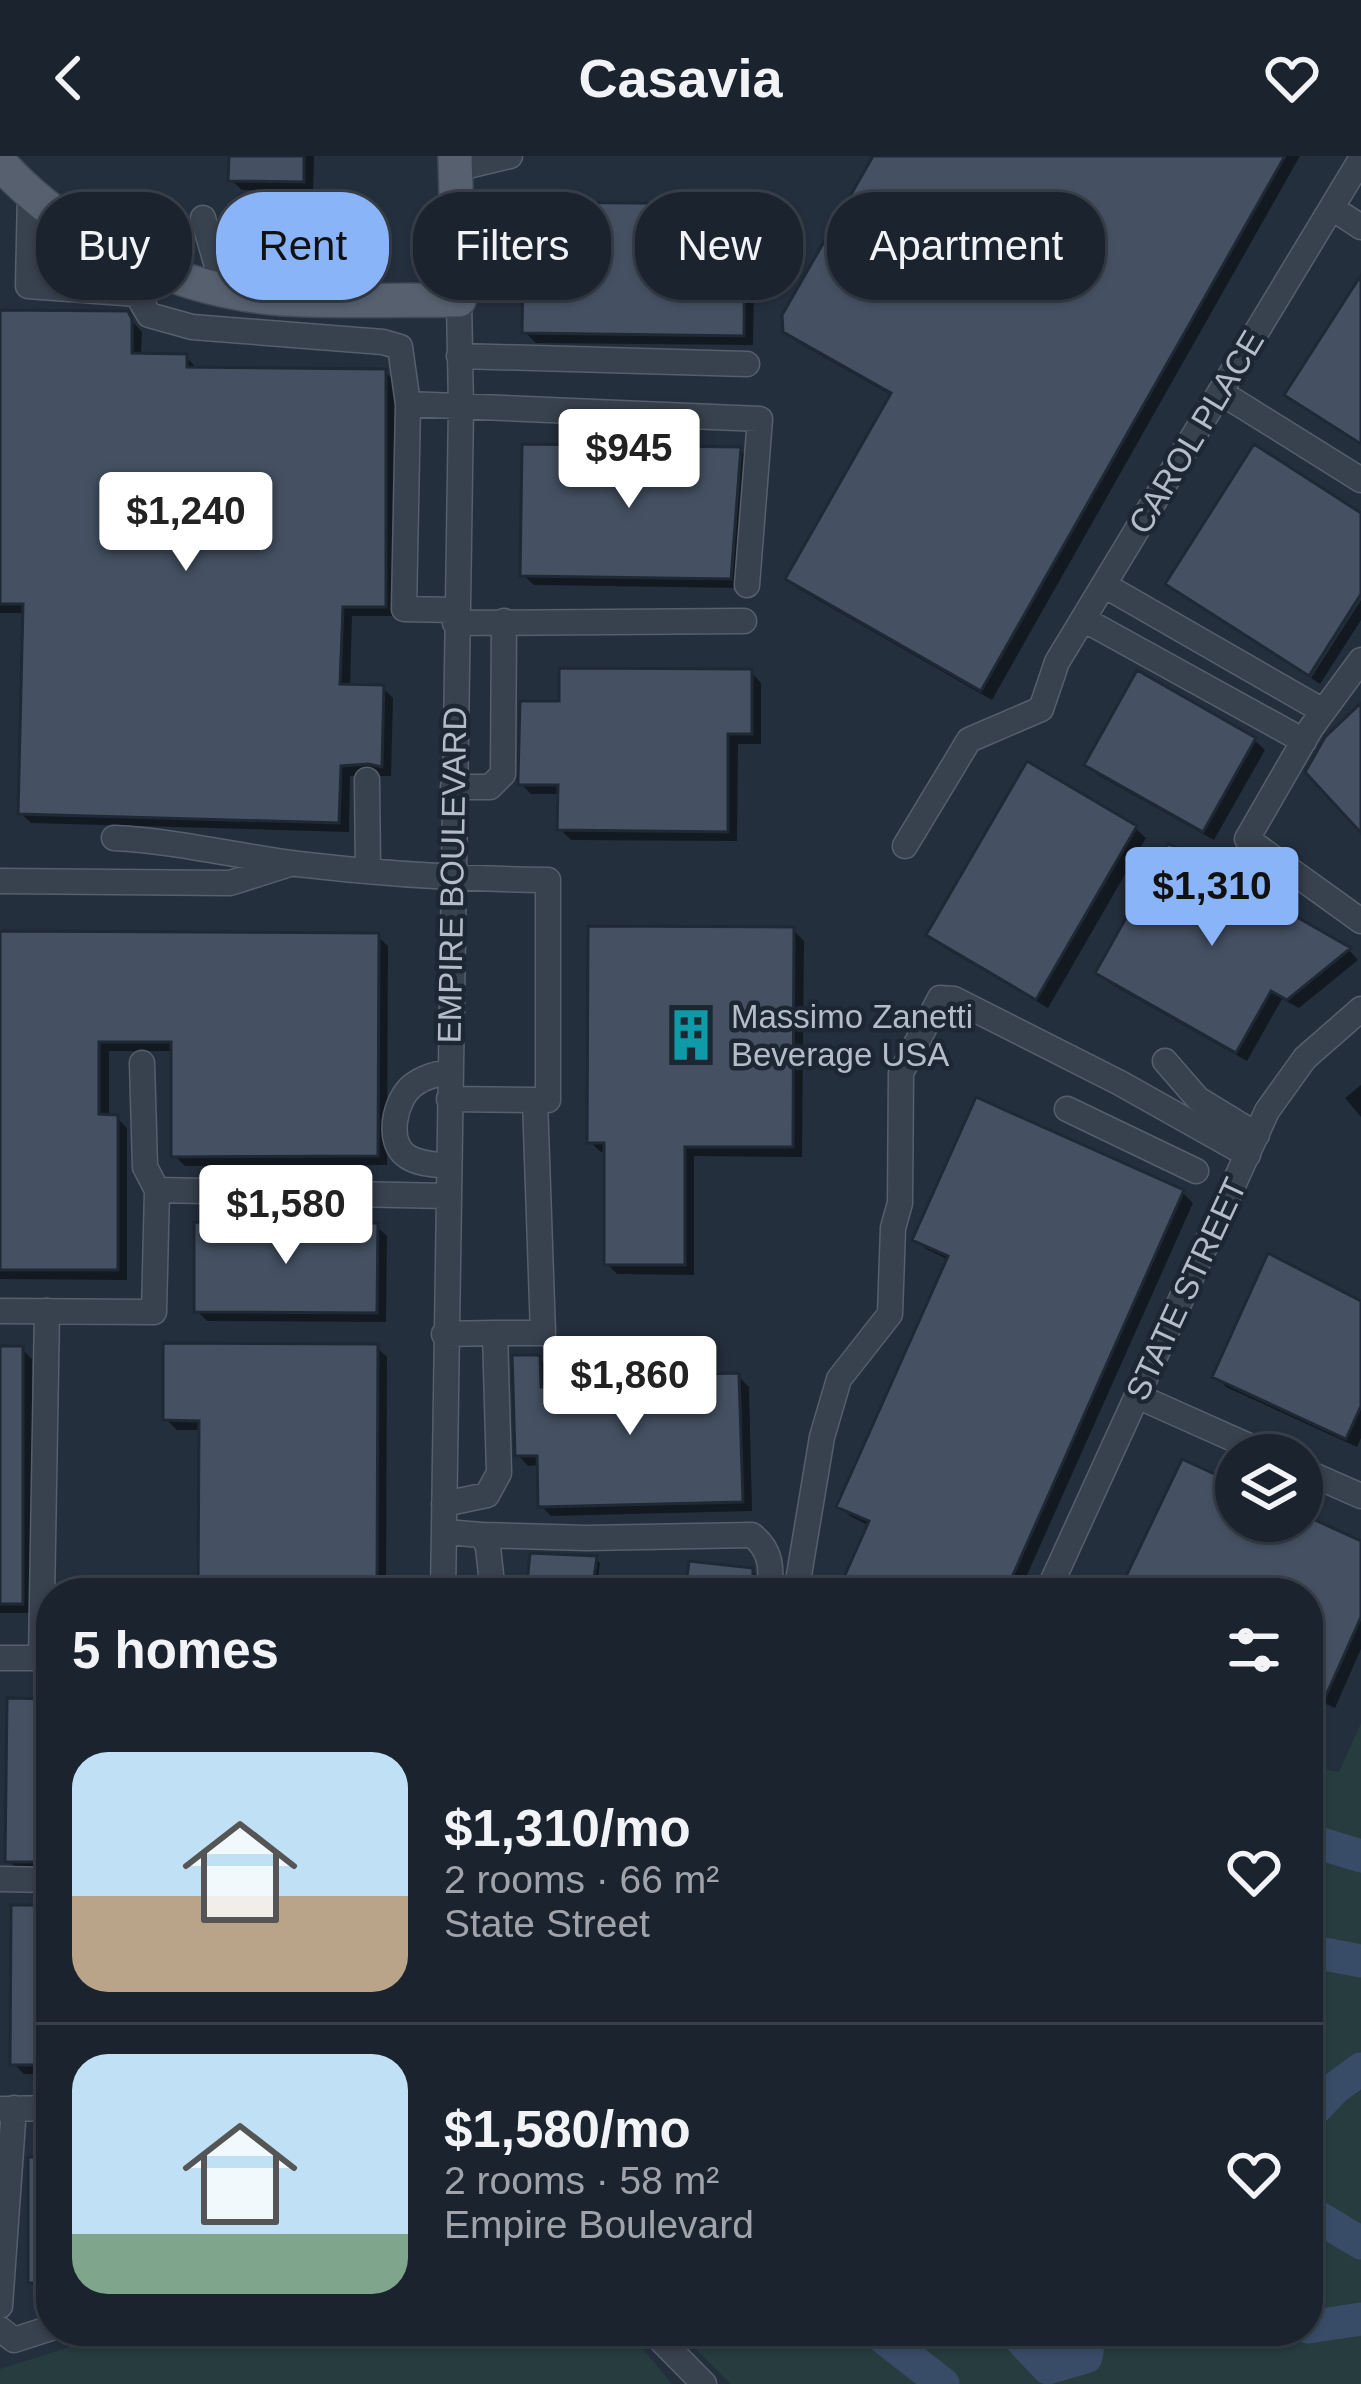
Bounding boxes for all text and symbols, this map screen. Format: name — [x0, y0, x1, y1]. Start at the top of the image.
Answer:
icon: back — [36, 45, 102, 111]
icon: heart — [1259, 45, 1325, 111]
text: Casavia — [578, 48, 783, 108]
chip: Buy — [36, 192, 192, 300]
chip: Rent — [216, 192, 389, 300]
chip: Filters — [413, 192, 611, 300]
chip: New — [635, 192, 803, 300]
chip: Apartment — [827, 192, 1105, 300]
street label: CAROL PLACE — [1121, 324, 1271, 540]
pin: $945 — [558, 409, 700, 511]
text: $945 — [586, 426, 672, 469]
pin: $1,240 — [88, 472, 284, 574]
text: $1,240 — [126, 489, 246, 532]
street label: EMPIRE BOULEVARD — [431, 706, 473, 1044]
pin: $1,310 — [1114, 847, 1310, 949]
text: $1,310 — [1152, 864, 1272, 907]
place label: Massimo Zanetti Beverage USA — [731, 998, 973, 1073]
building icon: Massimo Zanetti Beverage USA — [662, 1006, 720, 1064]
pin: $1,580 — [188, 1165, 384, 1267]
street label: STATE STREET — [1118, 1172, 1254, 1406]
text: $1,580 — [226, 1182, 346, 1225]
pin: $1,860 — [532, 1336, 728, 1438]
text: $1,860 — [570, 1353, 690, 1396]
map controls — [1215, 1434, 1323, 1542]
button: layers — [1215, 1434, 1323, 1542]
icon: filters — [1221, 1617, 1287, 1683]
text: 5 homes — [72, 1622, 279, 1679]
icon: home — [168, 1800, 312, 1944]
text: $1,310/mo — [444, 1800, 691, 1857]
icon: heart — [1221, 1839, 1287, 1905]
text: 2 rooms · 66 m² — [444, 1858, 719, 1901]
text: State Street — [444, 1902, 650, 1945]
text: $1,580/mo — [444, 2101, 691, 2158]
icon: home — [168, 2102, 312, 2246]
icon: heart — [1221, 2141, 1287, 2207]
text: 2 rooms · 58 m² — [444, 2159, 719, 2202]
text: Empire Boulevard — [444, 2203, 754, 2246]

